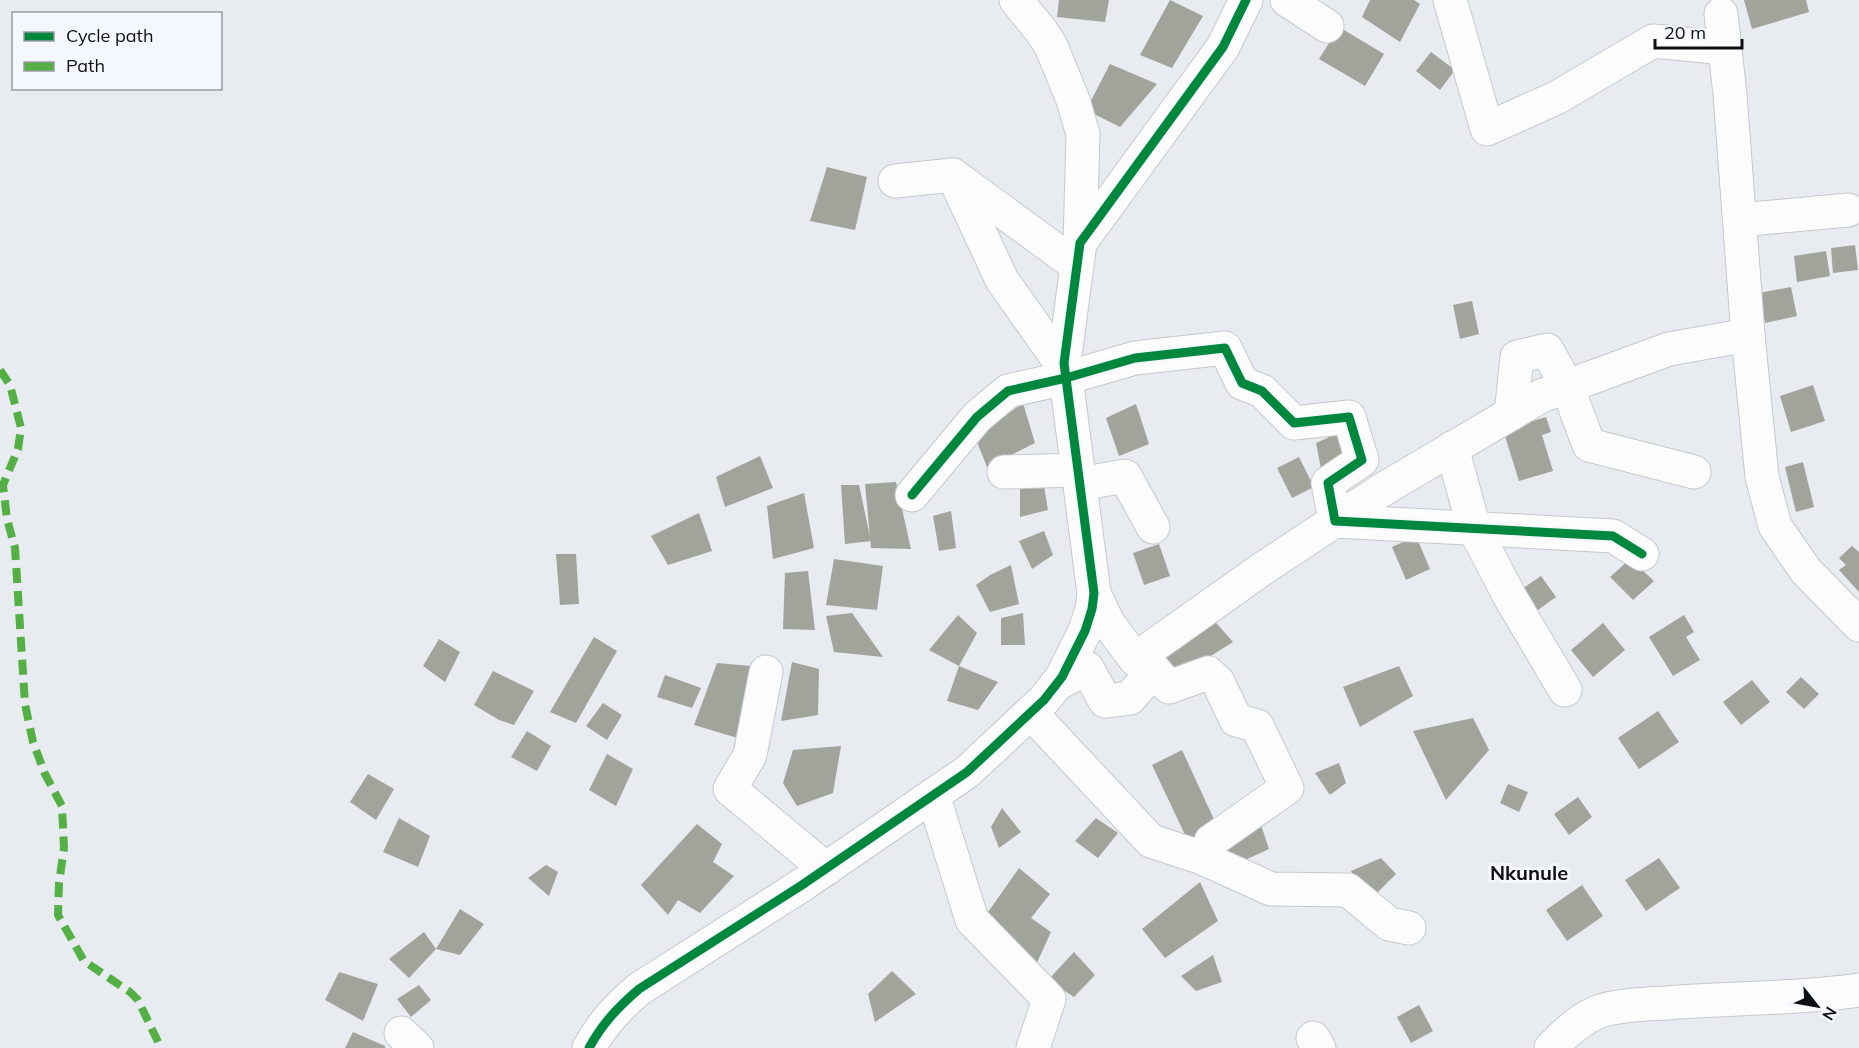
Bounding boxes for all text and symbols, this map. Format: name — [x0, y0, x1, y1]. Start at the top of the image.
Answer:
legend — [12, 12, 222, 90]
scale bar — [1655, 12, 1742, 50]
text: 20 m — [1664, 21, 1706, 44]
text: Cycle path — [66, 24, 153, 47]
text: Path — [66, 54, 105, 77]
district label: Nkunule — [1490, 860, 1568, 885]
north arrow — [1787, 976, 1847, 1036]
text: N — [1818, 1003, 1842, 1024]

